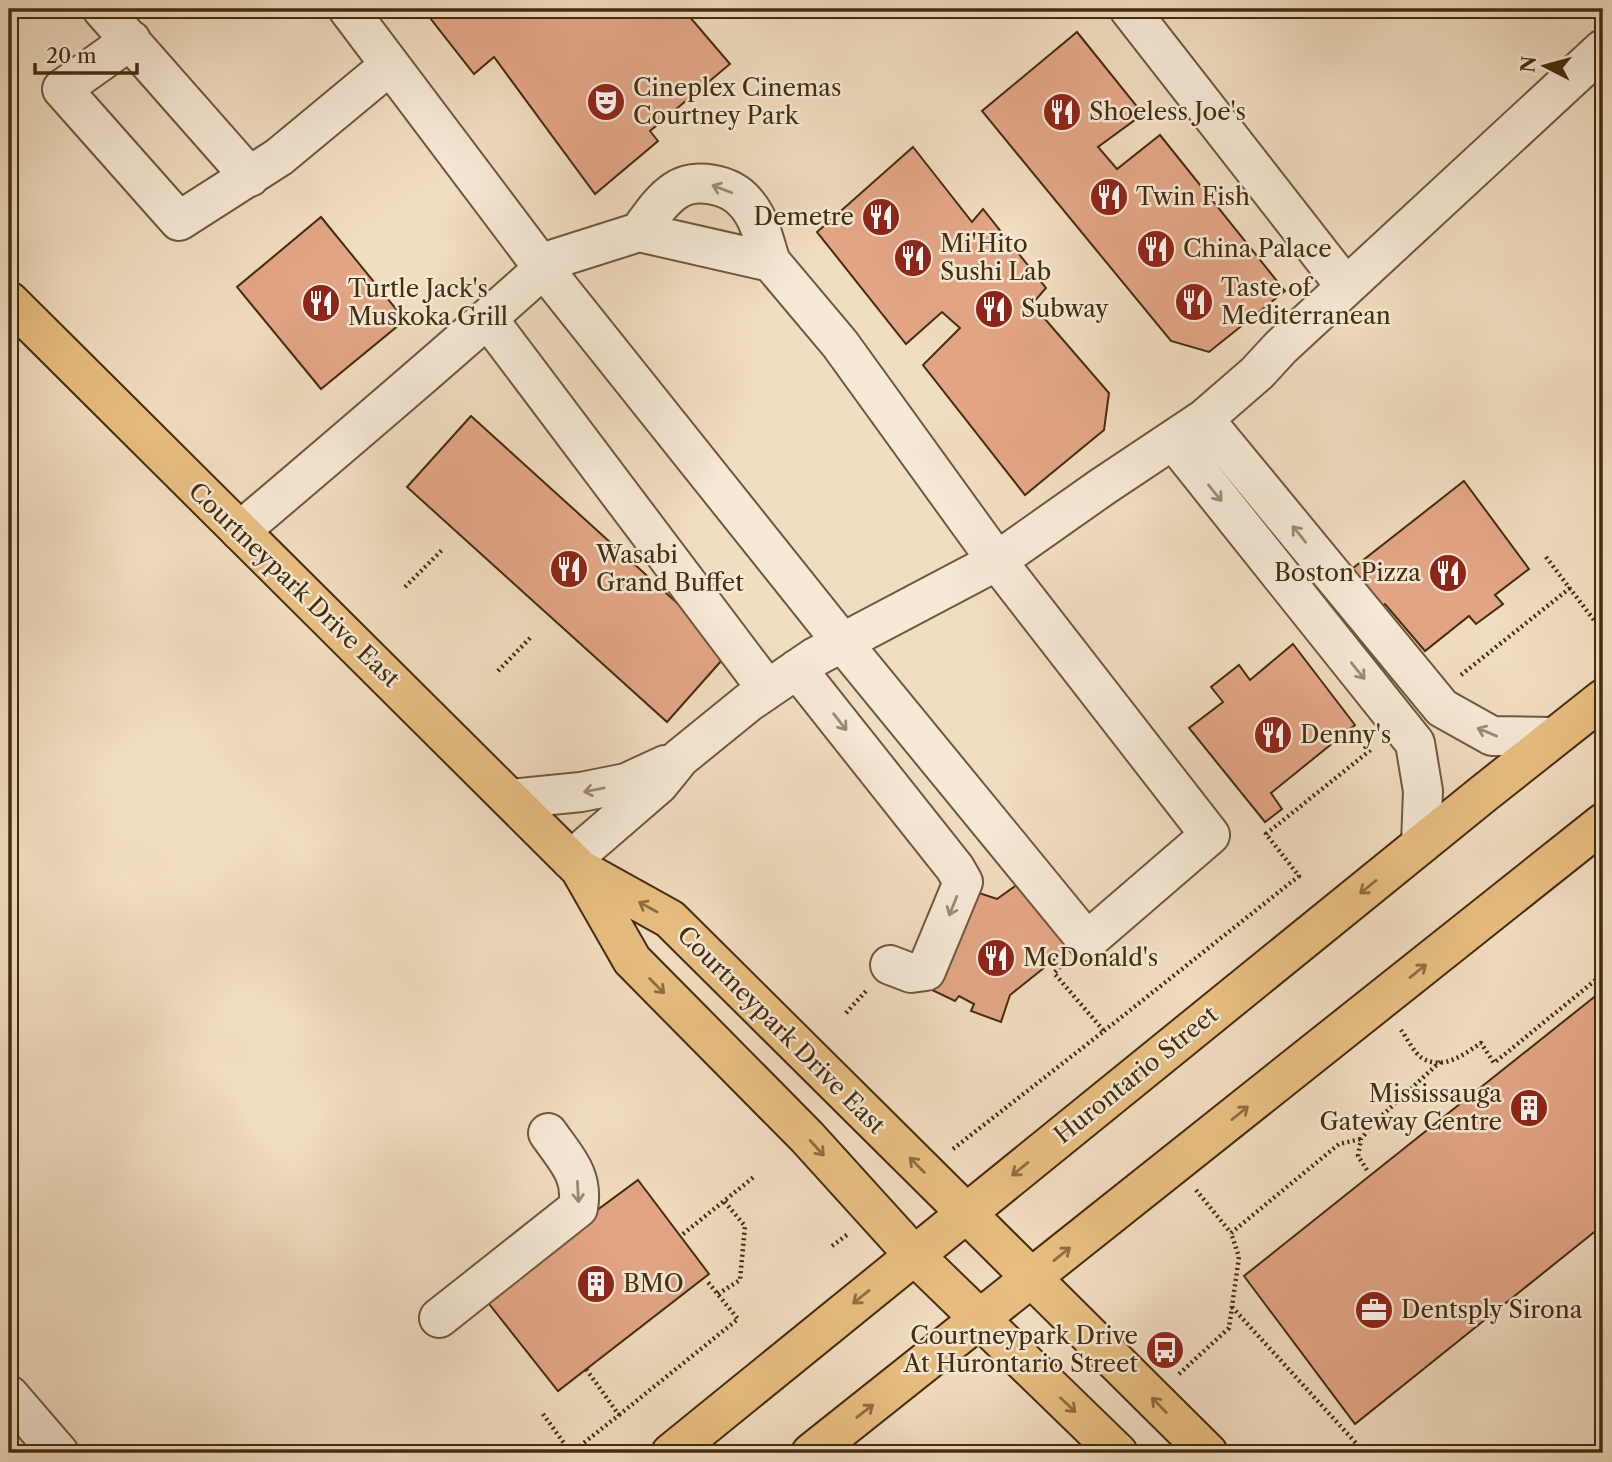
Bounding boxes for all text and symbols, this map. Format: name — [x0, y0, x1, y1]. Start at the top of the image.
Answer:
scale bar — [35, 32, 136, 76]
north arrow — [1510, 32, 1580, 102]
text: 20 m — [46, 43, 97, 68]
text: N — [1516, 55, 1541, 74]
place label: Cineplex Cinemas Courtney Park — [633, 73, 841, 130]
theatre icon: Cineplex Cinemas Courtney Park — [585, 81, 627, 123]
restaurant icon: Shoeless Joe's — [1041, 91, 1083, 133]
place label: Shoeless Joe's — [1089, 97, 1246, 126]
restaurant icon: Twin Fish — [1088, 176, 1130, 218]
one-way arrow — [712, 182, 734, 195]
place label: Twin Fish — [1136, 182, 1250, 211]
restaurant icon: Demetre — [860, 196, 902, 238]
place label: Demetre — [754, 202, 854, 231]
restaurant icon: China Palace — [1135, 228, 1177, 270]
place label: Mi'Hito Sushi Lab — [940, 229, 1051, 286]
place label: China Palace — [1183, 234, 1332, 263]
restaurant icon: Mi'Hito Sushi Lab — [892, 237, 934, 279]
place label: Taste of Mediterranean — [1221, 273, 1391, 330]
place label: Turtle Jack's Muskoka Grill — [348, 274, 508, 331]
restaurant icon: Taste of Mediterranean — [1173, 281, 1215, 323]
restaurant icon: Turtle Jack's Muskoka Grill — [300, 282, 342, 324]
restaurant icon: Subway — [973, 288, 1015, 330]
place label: Subway — [1021, 294, 1109, 323]
street label: Courtneypark Drive East — [183, 476, 406, 693]
one-way arrow — [1208, 484, 1223, 502]
one-way arrow — [1291, 525, 1306, 543]
place label: Wasabi Grand Buffet — [595, 540, 744, 597]
restaurant icon: Wasabi Grand Buffet — [548, 548, 590, 590]
restaurant icon: Boston Pizza — [1427, 552, 1469, 594]
place label: Boston Pizza — [1274, 558, 1421, 587]
one-way arrow — [1350, 661, 1365, 679]
one-way arrow — [832, 712, 847, 731]
restaurant icon: Denny's — [1252, 714, 1294, 756]
place label: Denny's — [1300, 720, 1391, 749]
one-way arrow — [1477, 724, 1498, 737]
one-way arrow — [583, 783, 606, 797]
one-way arrow — [1359, 879, 1378, 894]
one-way arrow — [946, 894, 959, 916]
one-way arrow — [638, 900, 658, 914]
street label: Courtneypark Drive East — [671, 920, 892, 1140]
restaurant icon: McDonald's — [975, 937, 1017, 979]
place label: McDonald's — [1023, 943, 1158, 972]
one-way arrow — [1409, 963, 1427, 978]
one-way arrow — [649, 977, 666, 994]
street label: Hurontario Street — [1048, 999, 1224, 1150]
place label: Mississauga Gateway Centre — [1320, 1079, 1502, 1136]
building icon: Mississauga Gateway Centre — [1508, 1087, 1550, 1129]
one-way arrow — [1231, 1105, 1249, 1120]
one-way arrow — [809, 1139, 825, 1157]
one-way arrow — [909, 1157, 926, 1174]
one-way arrow — [1012, 1161, 1030, 1177]
one-way arrow — [572, 1180, 585, 1203]
one-way arrow — [1053, 1247, 1071, 1262]
building icon: BMO — [575, 1263, 617, 1305]
place label: BMO — [623, 1269, 684, 1298]
office icon: Dentsply Sirona — [1353, 1289, 1395, 1331]
one-way arrow — [853, 1290, 871, 1305]
place label: Dentsply Sirona — [1401, 1295, 1583, 1324]
place label: Courtneypark Drive At Hurontario Street — [902, 1321, 1139, 1378]
bus stop icon: Courtneypark Drive At Hurontario Street — [1144, 1329, 1186, 1371]
one-way arrow — [1059, 1397, 1076, 1414]
one-way arrow — [1151, 1397, 1168, 1414]
one-way arrow — [856, 1404, 874, 1419]

